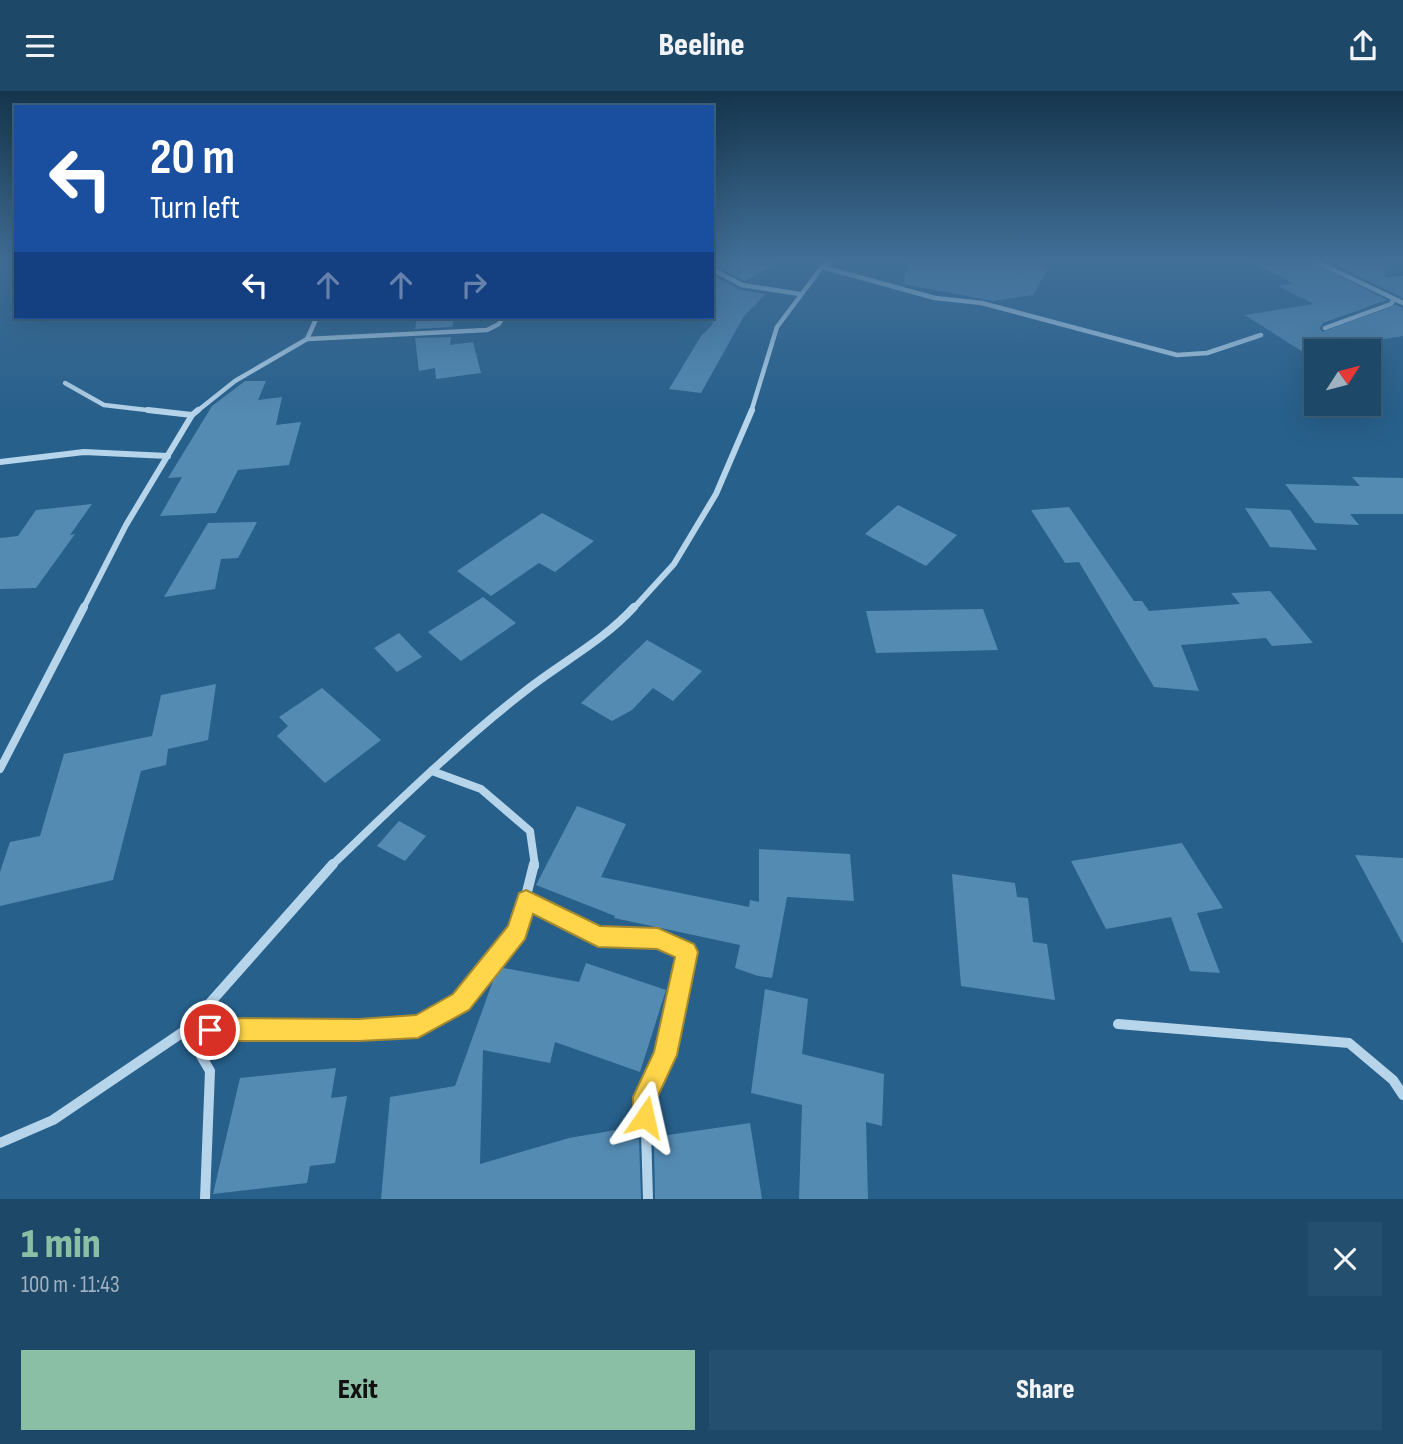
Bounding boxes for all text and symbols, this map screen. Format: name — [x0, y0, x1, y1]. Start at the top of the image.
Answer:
text: Beeline — [658, 26, 745, 65]
icon: menu — [21, 27, 59, 65]
icon: share — [1344, 27, 1382, 65]
text: 20 m — [150, 129, 235, 188]
icon: left — [35, 133, 126, 224]
text: Turn left — [150, 189, 240, 228]
icon: left — [236, 266, 274, 304]
icon: ahead — [309, 266, 347, 304]
icon: ahead — [382, 266, 420, 304]
icon: right — [455, 266, 493, 304]
north arrow — [1304, 339, 1381, 417]
map controls — [1304, 339, 1381, 416]
pin — [180, 1000, 240, 1060]
icon: arrive — [191, 1011, 229, 1049]
position arrow — [608, 1080, 682, 1154]
text: 1 min — [21, 1219, 101, 1270]
button: close — [1308, 1222, 1382, 1296]
text: 100 m · 11:43 — [21, 1271, 120, 1299]
button: Exit — [21, 1350, 695, 1430]
button: Share — [709, 1350, 1382, 1430]

